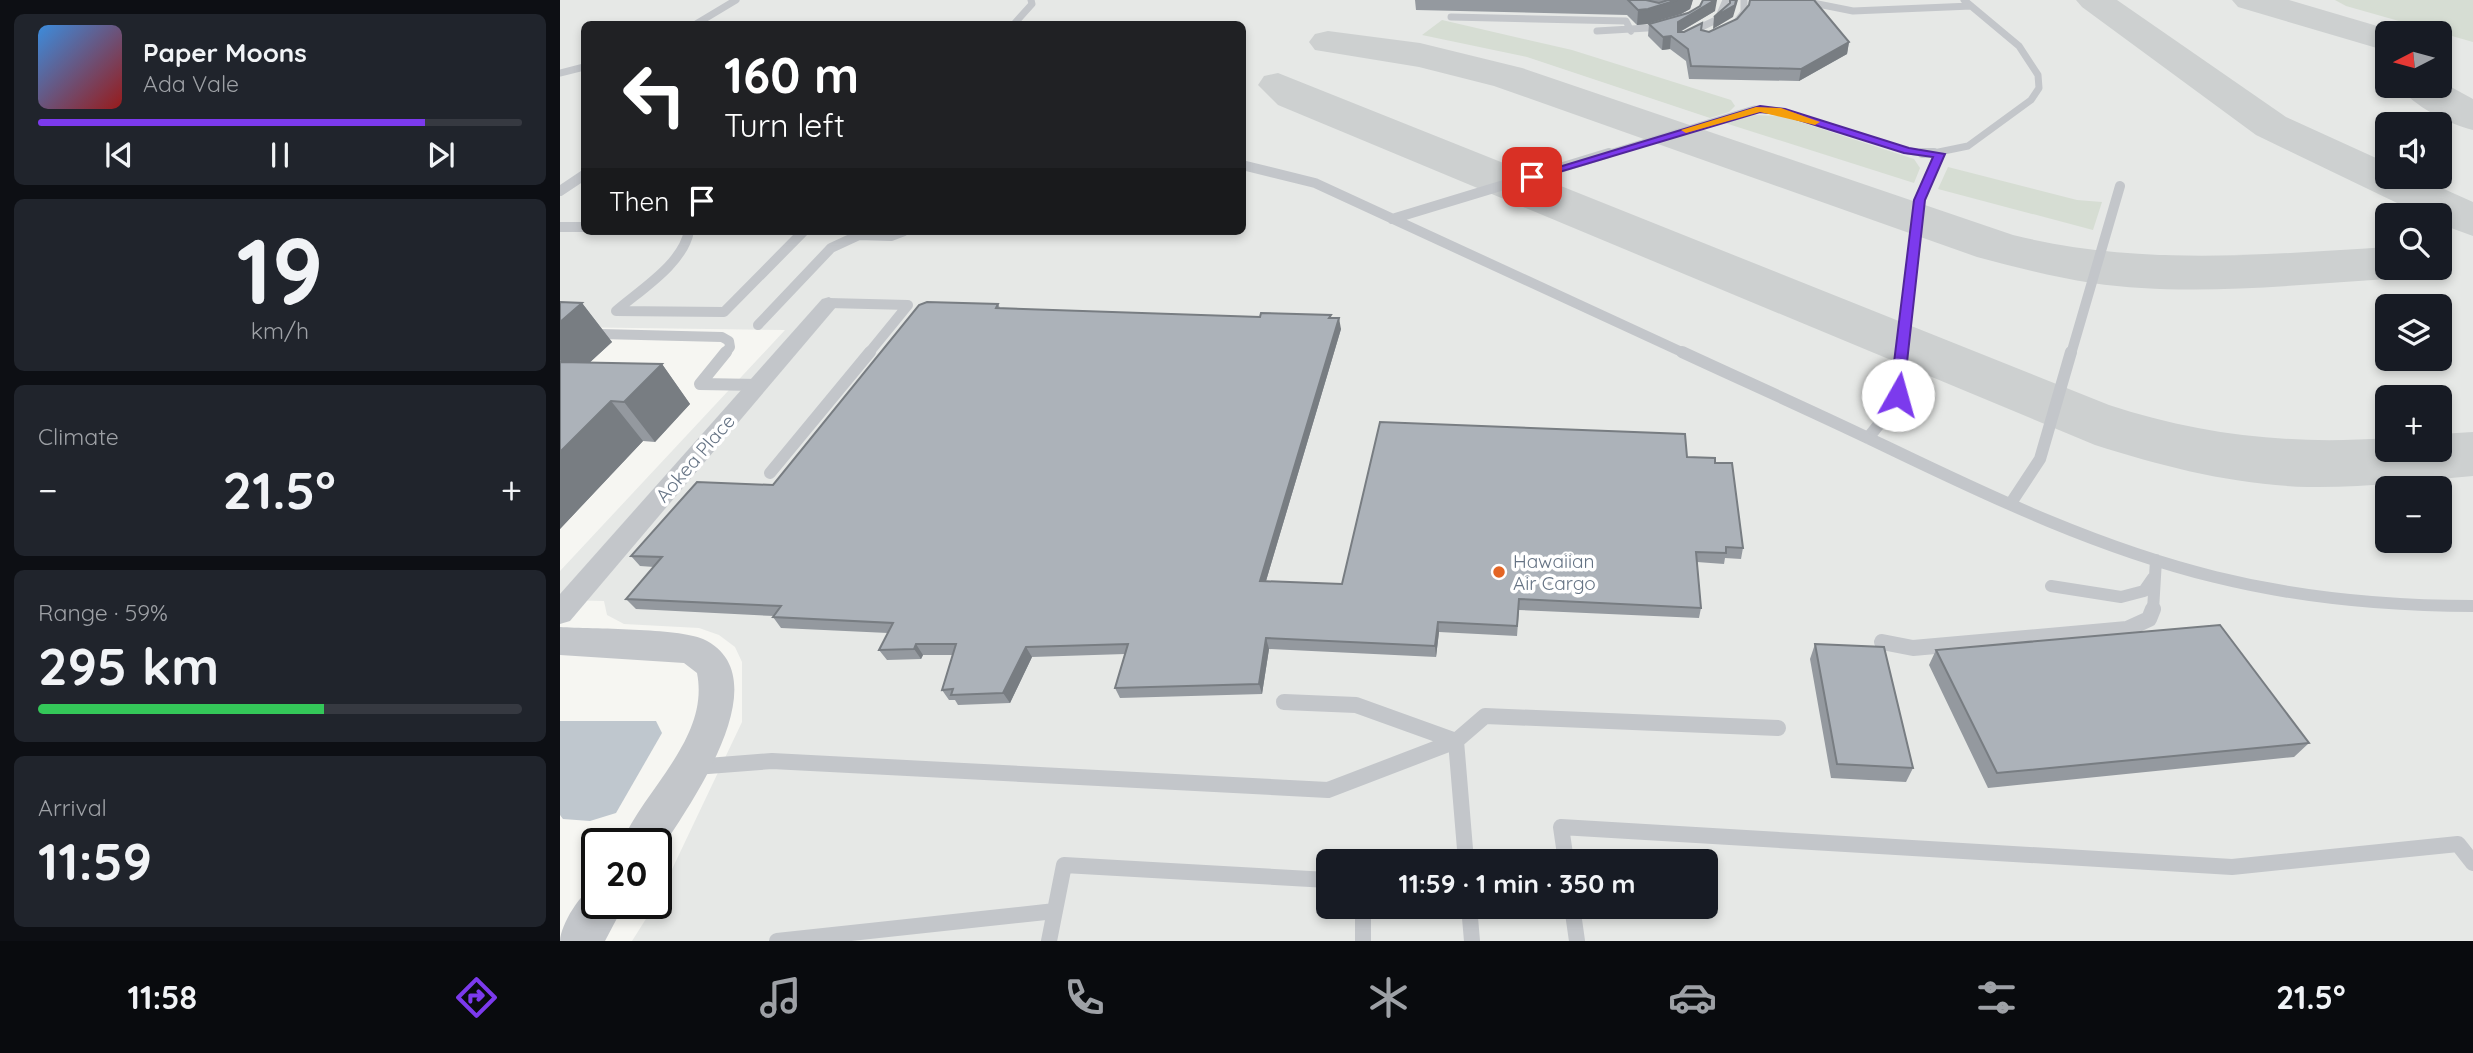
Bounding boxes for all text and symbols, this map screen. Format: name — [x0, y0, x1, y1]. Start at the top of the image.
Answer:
north arrow — [2375, 21, 2452, 98]
map controls — [2375, 21, 2452, 553]
text: Paper Moons — [143, 36, 307, 69]
text: 160 m — [724, 44, 859, 105]
icon: left — [609, 49, 700, 140]
text: Ada Vale — [143, 69, 239, 98]
text: Turn left — [724, 105, 845, 145]
button: sound — [2375, 112, 2452, 189]
icon: previous — [100, 136, 138, 174]
icon: pause — [261, 136, 299, 174]
icon: next — [422, 136, 460, 174]
pin — [1502, 147, 1562, 207]
icon: arrive — [1513, 158, 1551, 196]
icon: arrive — [683, 182, 721, 220]
text: Then — [609, 185, 669, 218]
button: search — [2375, 203, 2452, 280]
text: 19 — [236, 213, 324, 327]
button: layers — [2375, 294, 2452, 371]
text: km/h — [251, 316, 309, 345]
position arrow — [1861, 358, 1935, 432]
button: + — [2375, 385, 2452, 462]
street label: Aokea Place — [650, 409, 740, 507]
text: Climate — [38, 422, 119, 451]
text: 21.5° — [223, 457, 336, 522]
text: − — [38, 466, 58, 514]
text: + — [501, 466, 522, 514]
button: − — [2375, 476, 2452, 553]
place label: Hawaiian Air Cargo — [1513, 549, 1596, 595]
marker: Hawaiian Air Cargo — [1491, 564, 1507, 580]
text: Range · 59% — [38, 598, 168, 627]
text: 295 km — [38, 633, 219, 698]
text: Arrival — [38, 793, 107, 822]
text: 11:59 — [38, 828, 152, 893]
speed limit sign: 20 — [581, 828, 672, 919]
text: 11:59 · 1 min · 350 m — [1399, 867, 1635, 900]
icon: directions — [452, 973, 501, 1022]
icon: music — [756, 973, 805, 1022]
icon: phone — [1060, 973, 1109, 1022]
icon: climate — [1364, 973, 1413, 1022]
icon: car — [1668, 973, 1717, 1022]
icon: filters — [1972, 973, 2021, 1022]
text: 11:58 — [127, 977, 197, 1017]
text: 21.5° — [2276, 977, 2346, 1017]

